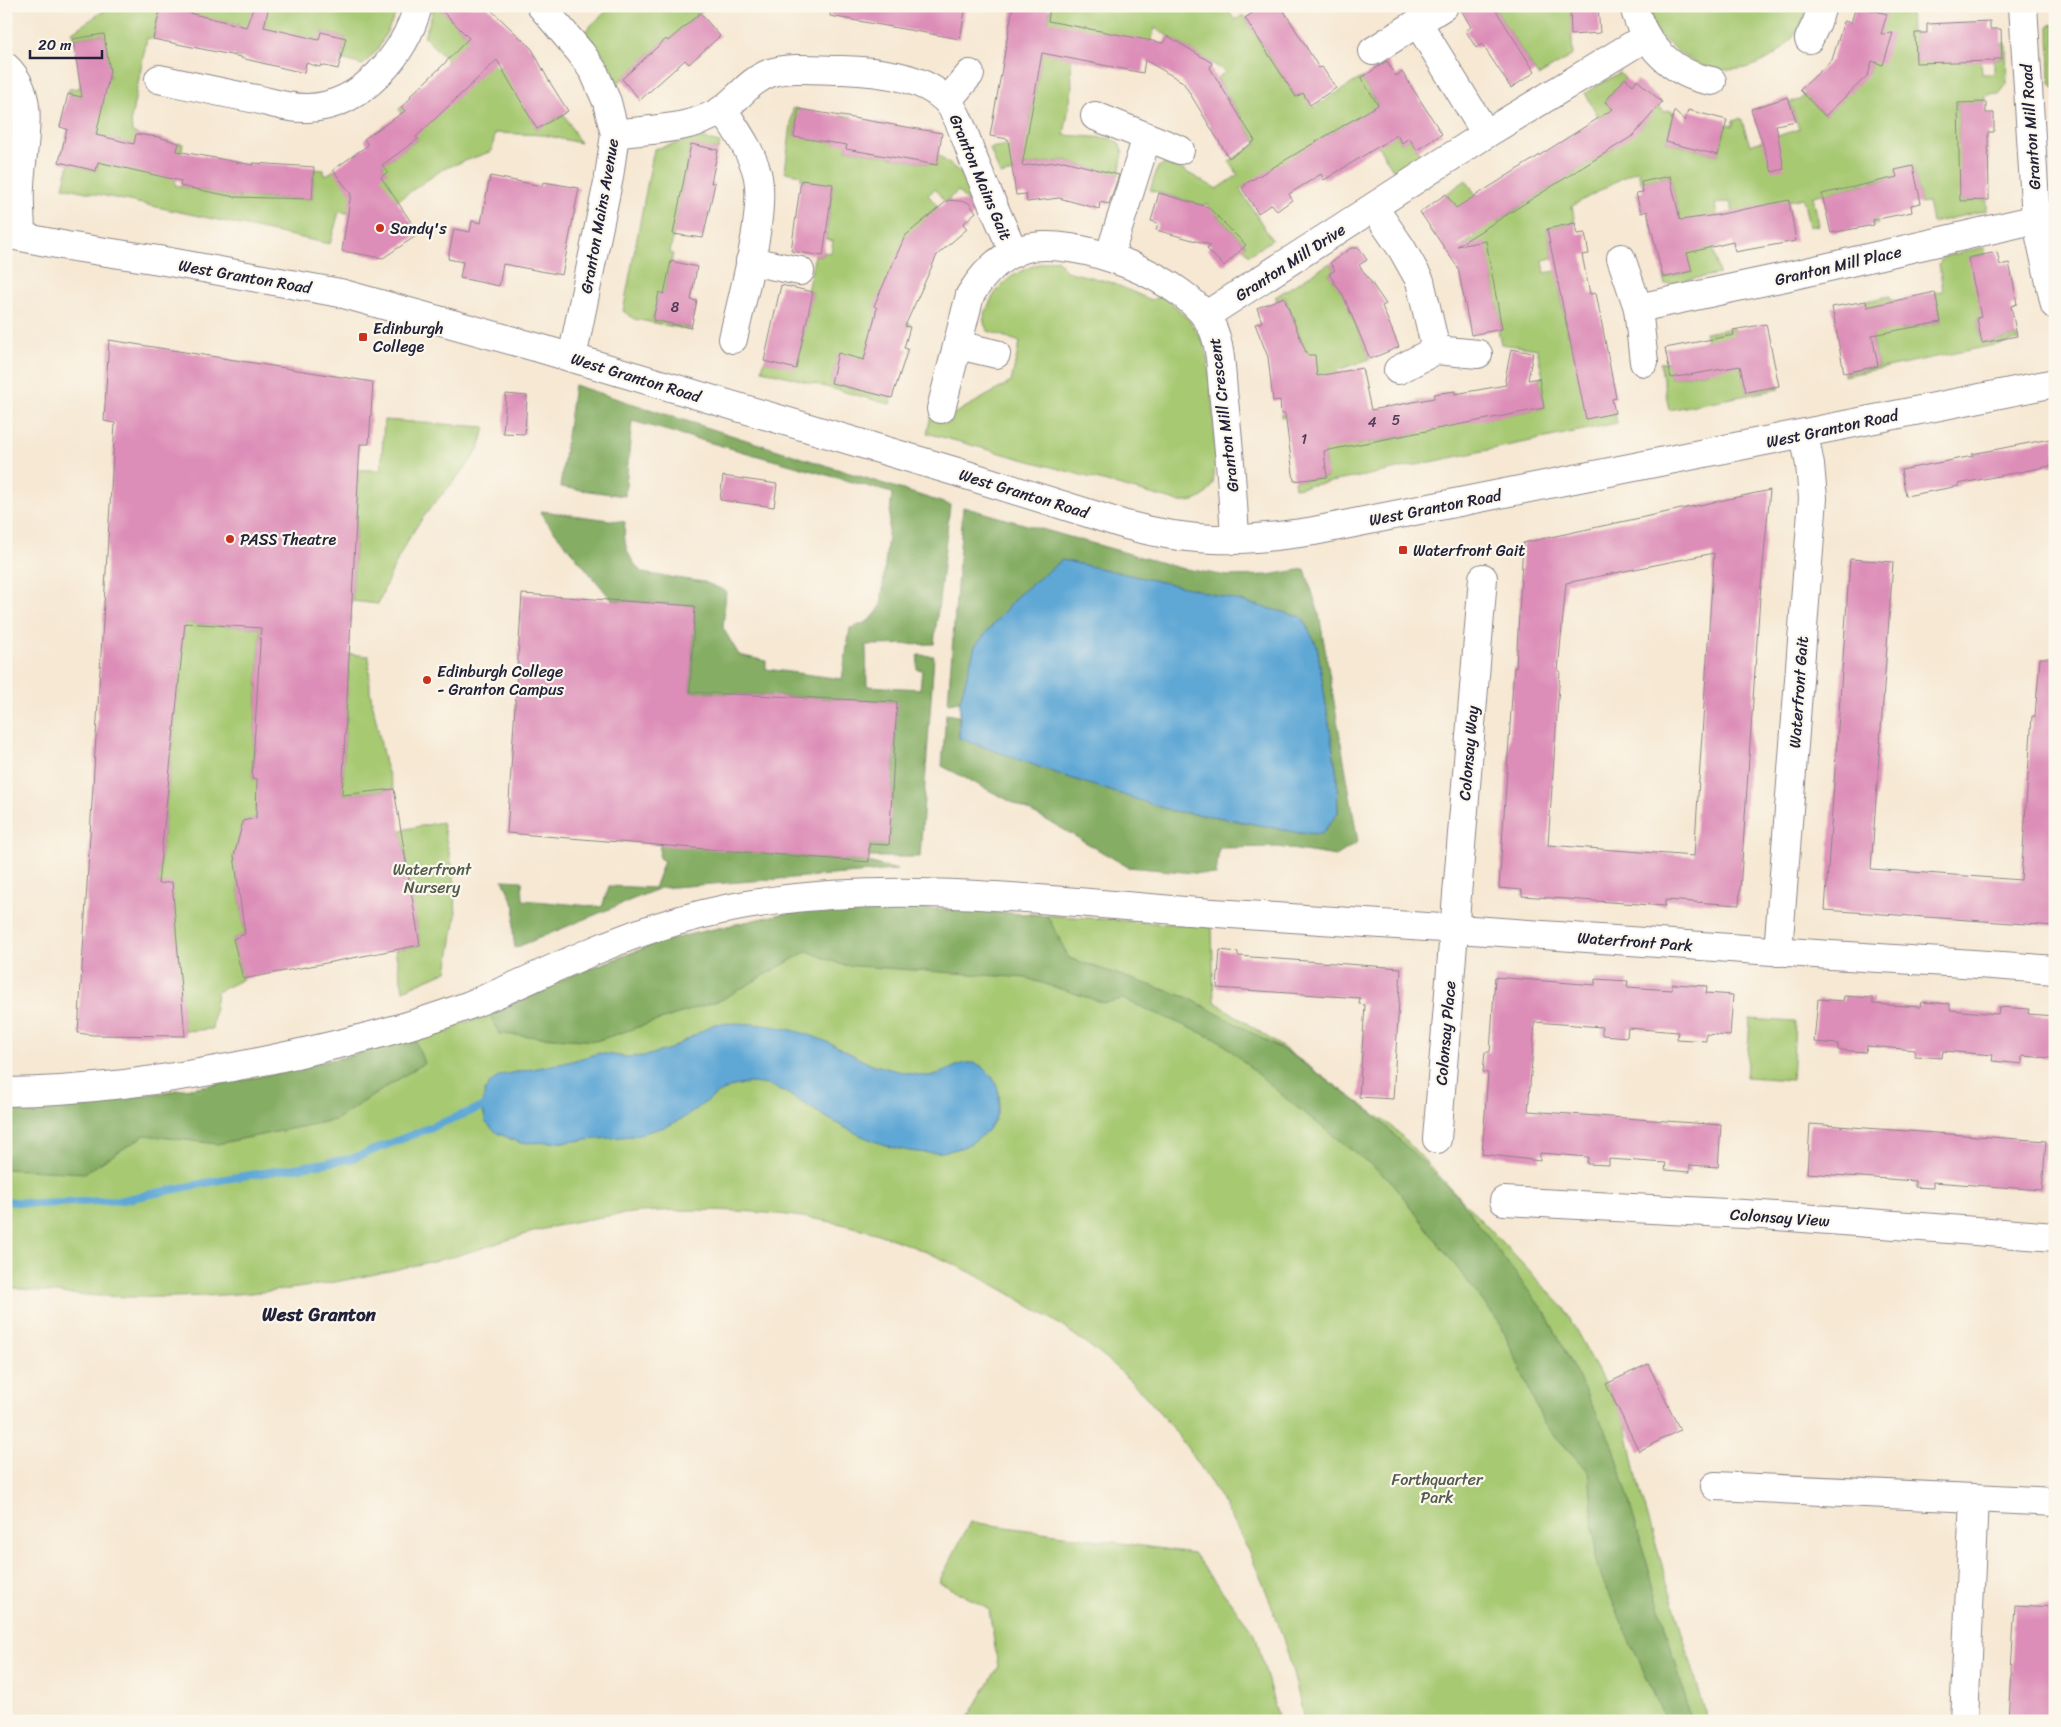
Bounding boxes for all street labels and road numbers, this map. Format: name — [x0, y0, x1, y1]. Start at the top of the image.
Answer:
street label: Granton Mill Road — [2012, 62, 2049, 191]
street label: Granton Mains Gait — [941, 109, 1020, 245]
street label: Granton Mains Avenue — [572, 136, 627, 296]
street label: Granton Mill Drive — [1229, 216, 1352, 309]
street label: Granton Mill Place — [1772, 237, 1904, 294]
street label: West Granton Road — [176, 251, 315, 303]
street label: Granton Mill Crescent — [1200, 336, 1247, 494]
street label: West Granton Road — [567, 344, 706, 411]
street label: West Granton Road — [1763, 400, 1902, 457]
street label: West Granton Road — [955, 460, 1094, 527]
street label: West Granton Road — [1366, 480, 1505, 535]
street label: Waterfront Gait — [1780, 635, 1817, 749]
street label: Colonsay Way — [1450, 704, 1487, 802]
street label: Waterfront Park — [1576, 923, 1694, 960]
street label: Colonsay Place — [1426, 979, 1465, 1087]
street label: Colonsay View — [1729, 1200, 1831, 1235]

